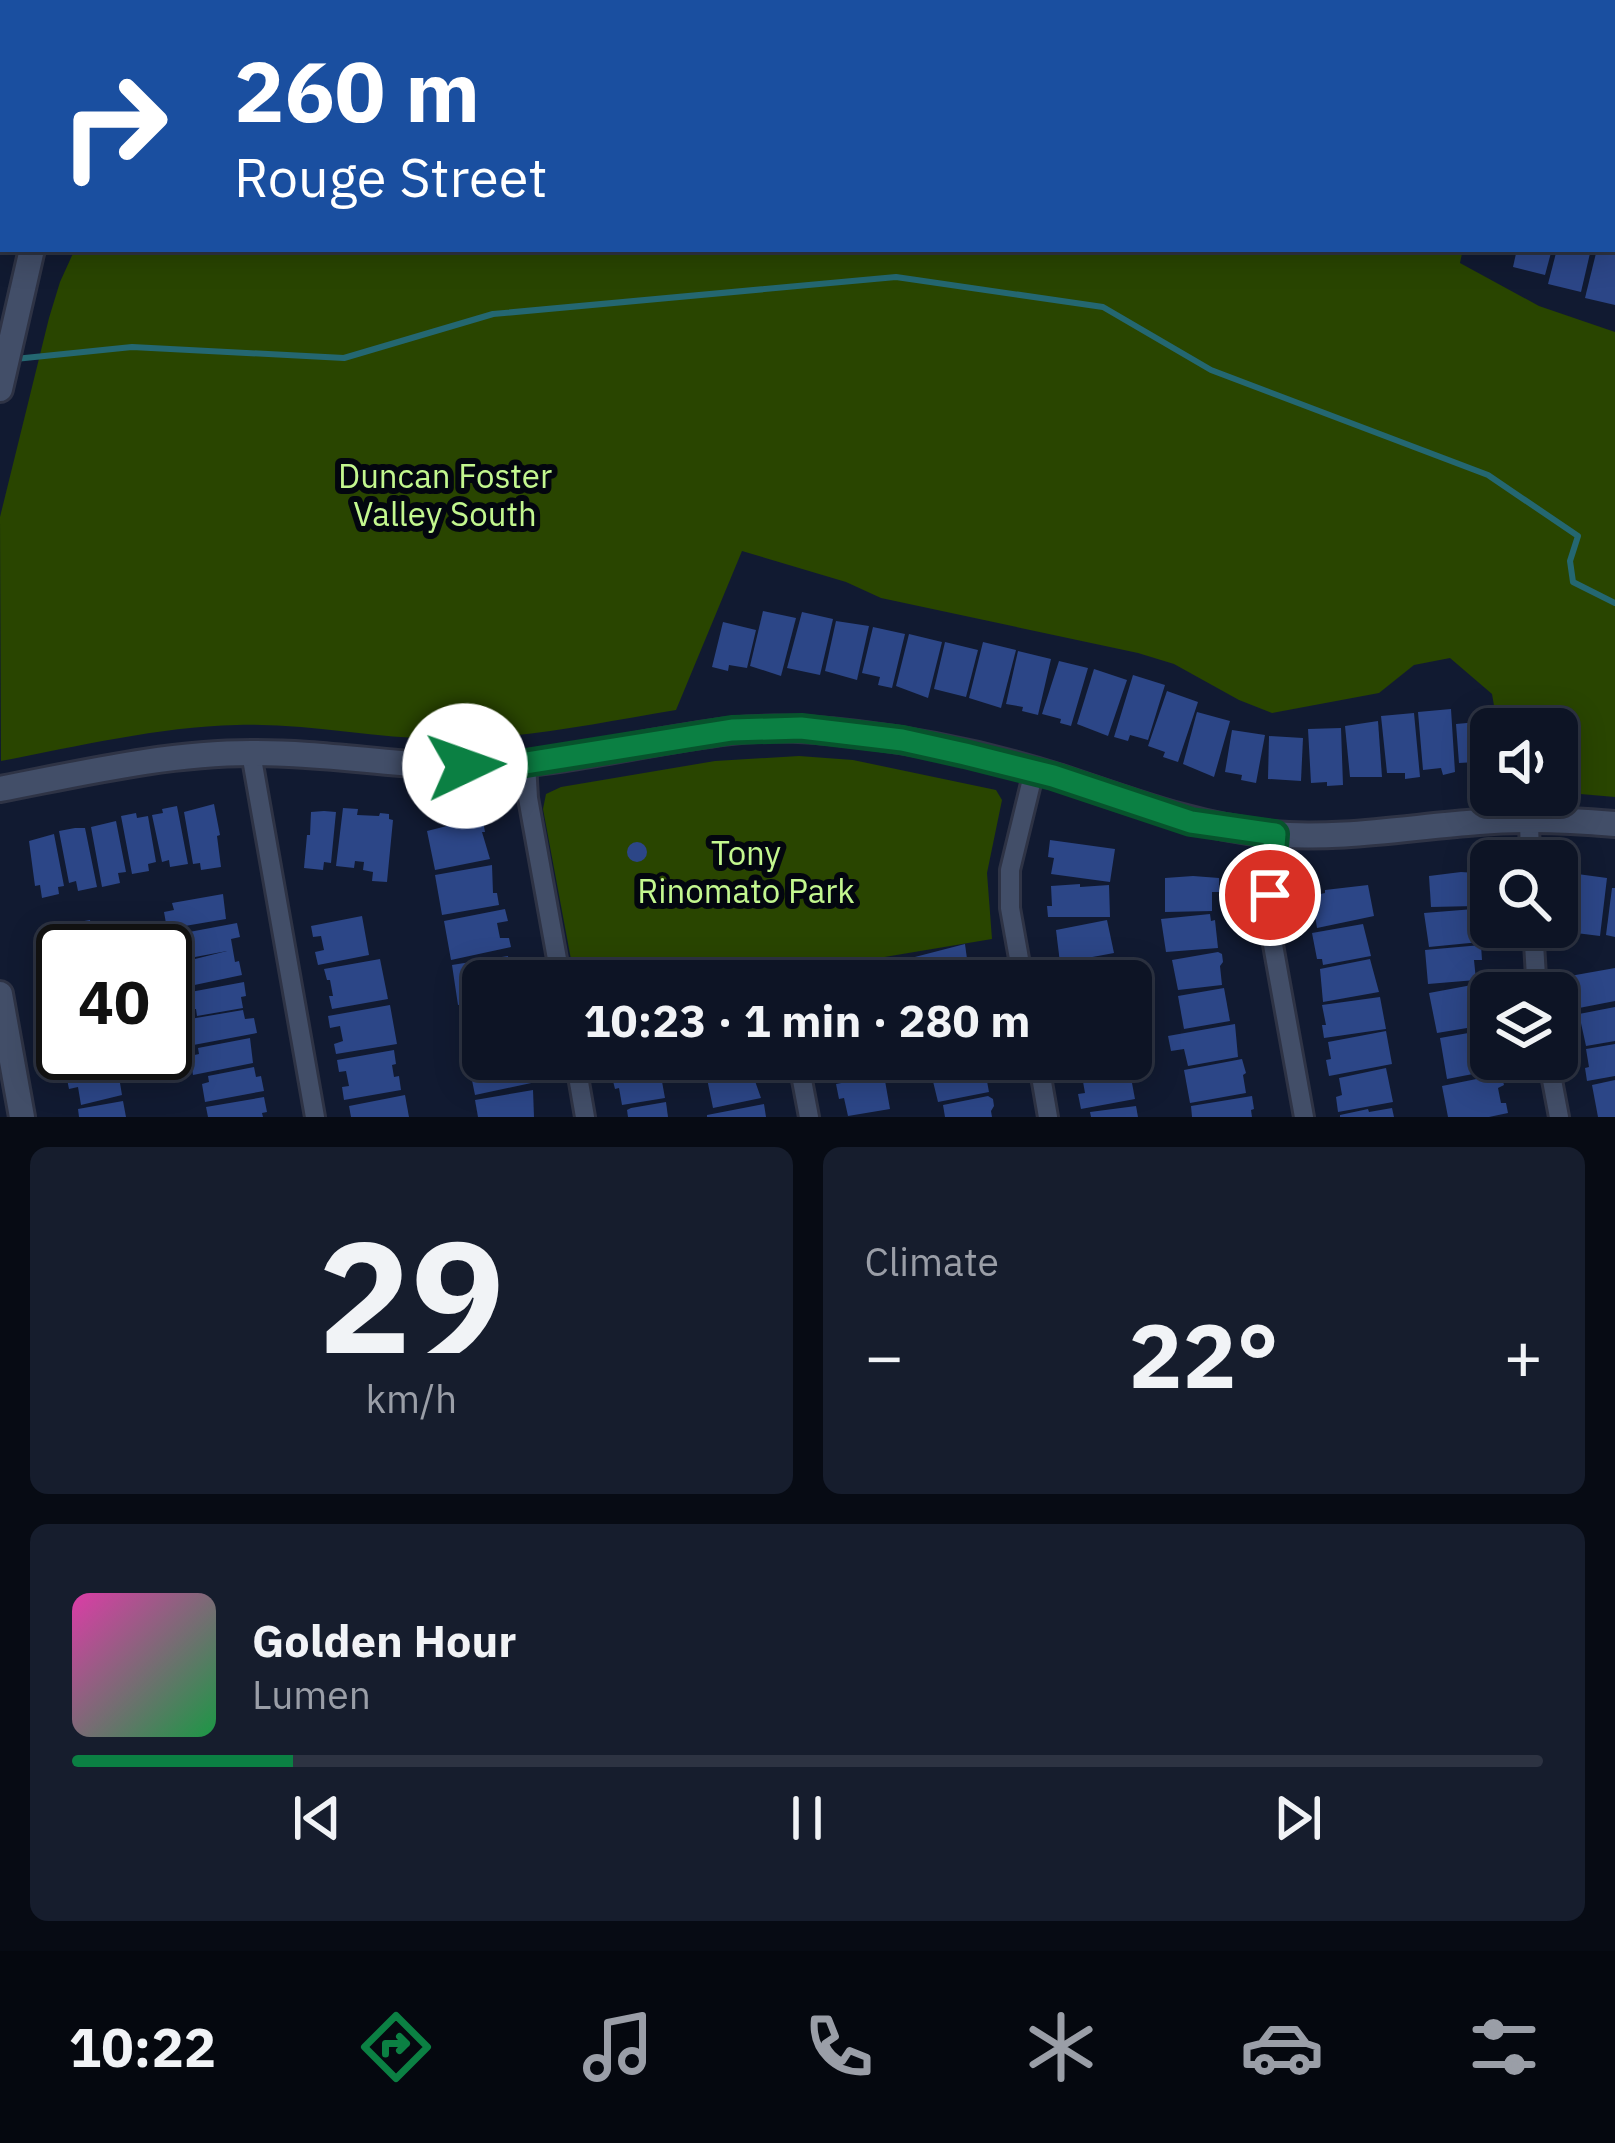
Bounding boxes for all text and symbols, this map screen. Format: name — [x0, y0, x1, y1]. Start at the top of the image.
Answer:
text: 260 m — [234, 36, 480, 145]
icon: right — [36, 48, 192, 204]
text: Rouge Street — [234, 142, 547, 212]
park label: Duncan Foster Valley South — [338, 454, 552, 535]
position arrow — [402, 703, 528, 829]
map controls — [1470, 708, 1578, 1080]
button: sound — [1470, 708, 1578, 816]
park label: Tony Rinomato Park — [637, 831, 855, 912]
button: search — [1470, 840, 1578, 948]
pin — [1219, 844, 1321, 946]
icon: arrive — [1237, 862, 1303, 928]
speed limit sign: 40 — [36, 924, 192, 1080]
button: layers — [1470, 972, 1578, 1080]
text: 10:23 · 1 min · 280 m — [584, 991, 1030, 1049]
text: 29 — [318, 1193, 505, 1396]
text: Climate — [865, 1236, 999, 1287]
text: 22° — [1129, 1296, 1279, 1413]
text: − — [865, 1312, 904, 1398]
text: + — [1503, 1312, 1543, 1398]
text: km/h — [365, 1373, 457, 1424]
text: Golden Hour — [252, 1611, 516, 1669]
text: Lumen — [252, 1669, 371, 1720]
icon: previous — [284, 1785, 350, 1851]
icon: pause — [774, 1785, 840, 1851]
icon: next — [1265, 1785, 1331, 1851]
icon: directions — [354, 2005, 438, 2089]
icon: music — [576, 2005, 660, 2089]
icon: phone — [797, 2005, 881, 2089]
icon: climate — [1019, 2005, 1103, 2089]
icon: car — [1240, 2005, 1324, 2089]
icon: filters — [1462, 2005, 1546, 2089]
text: 10:22 — [69, 2012, 216, 2082]

